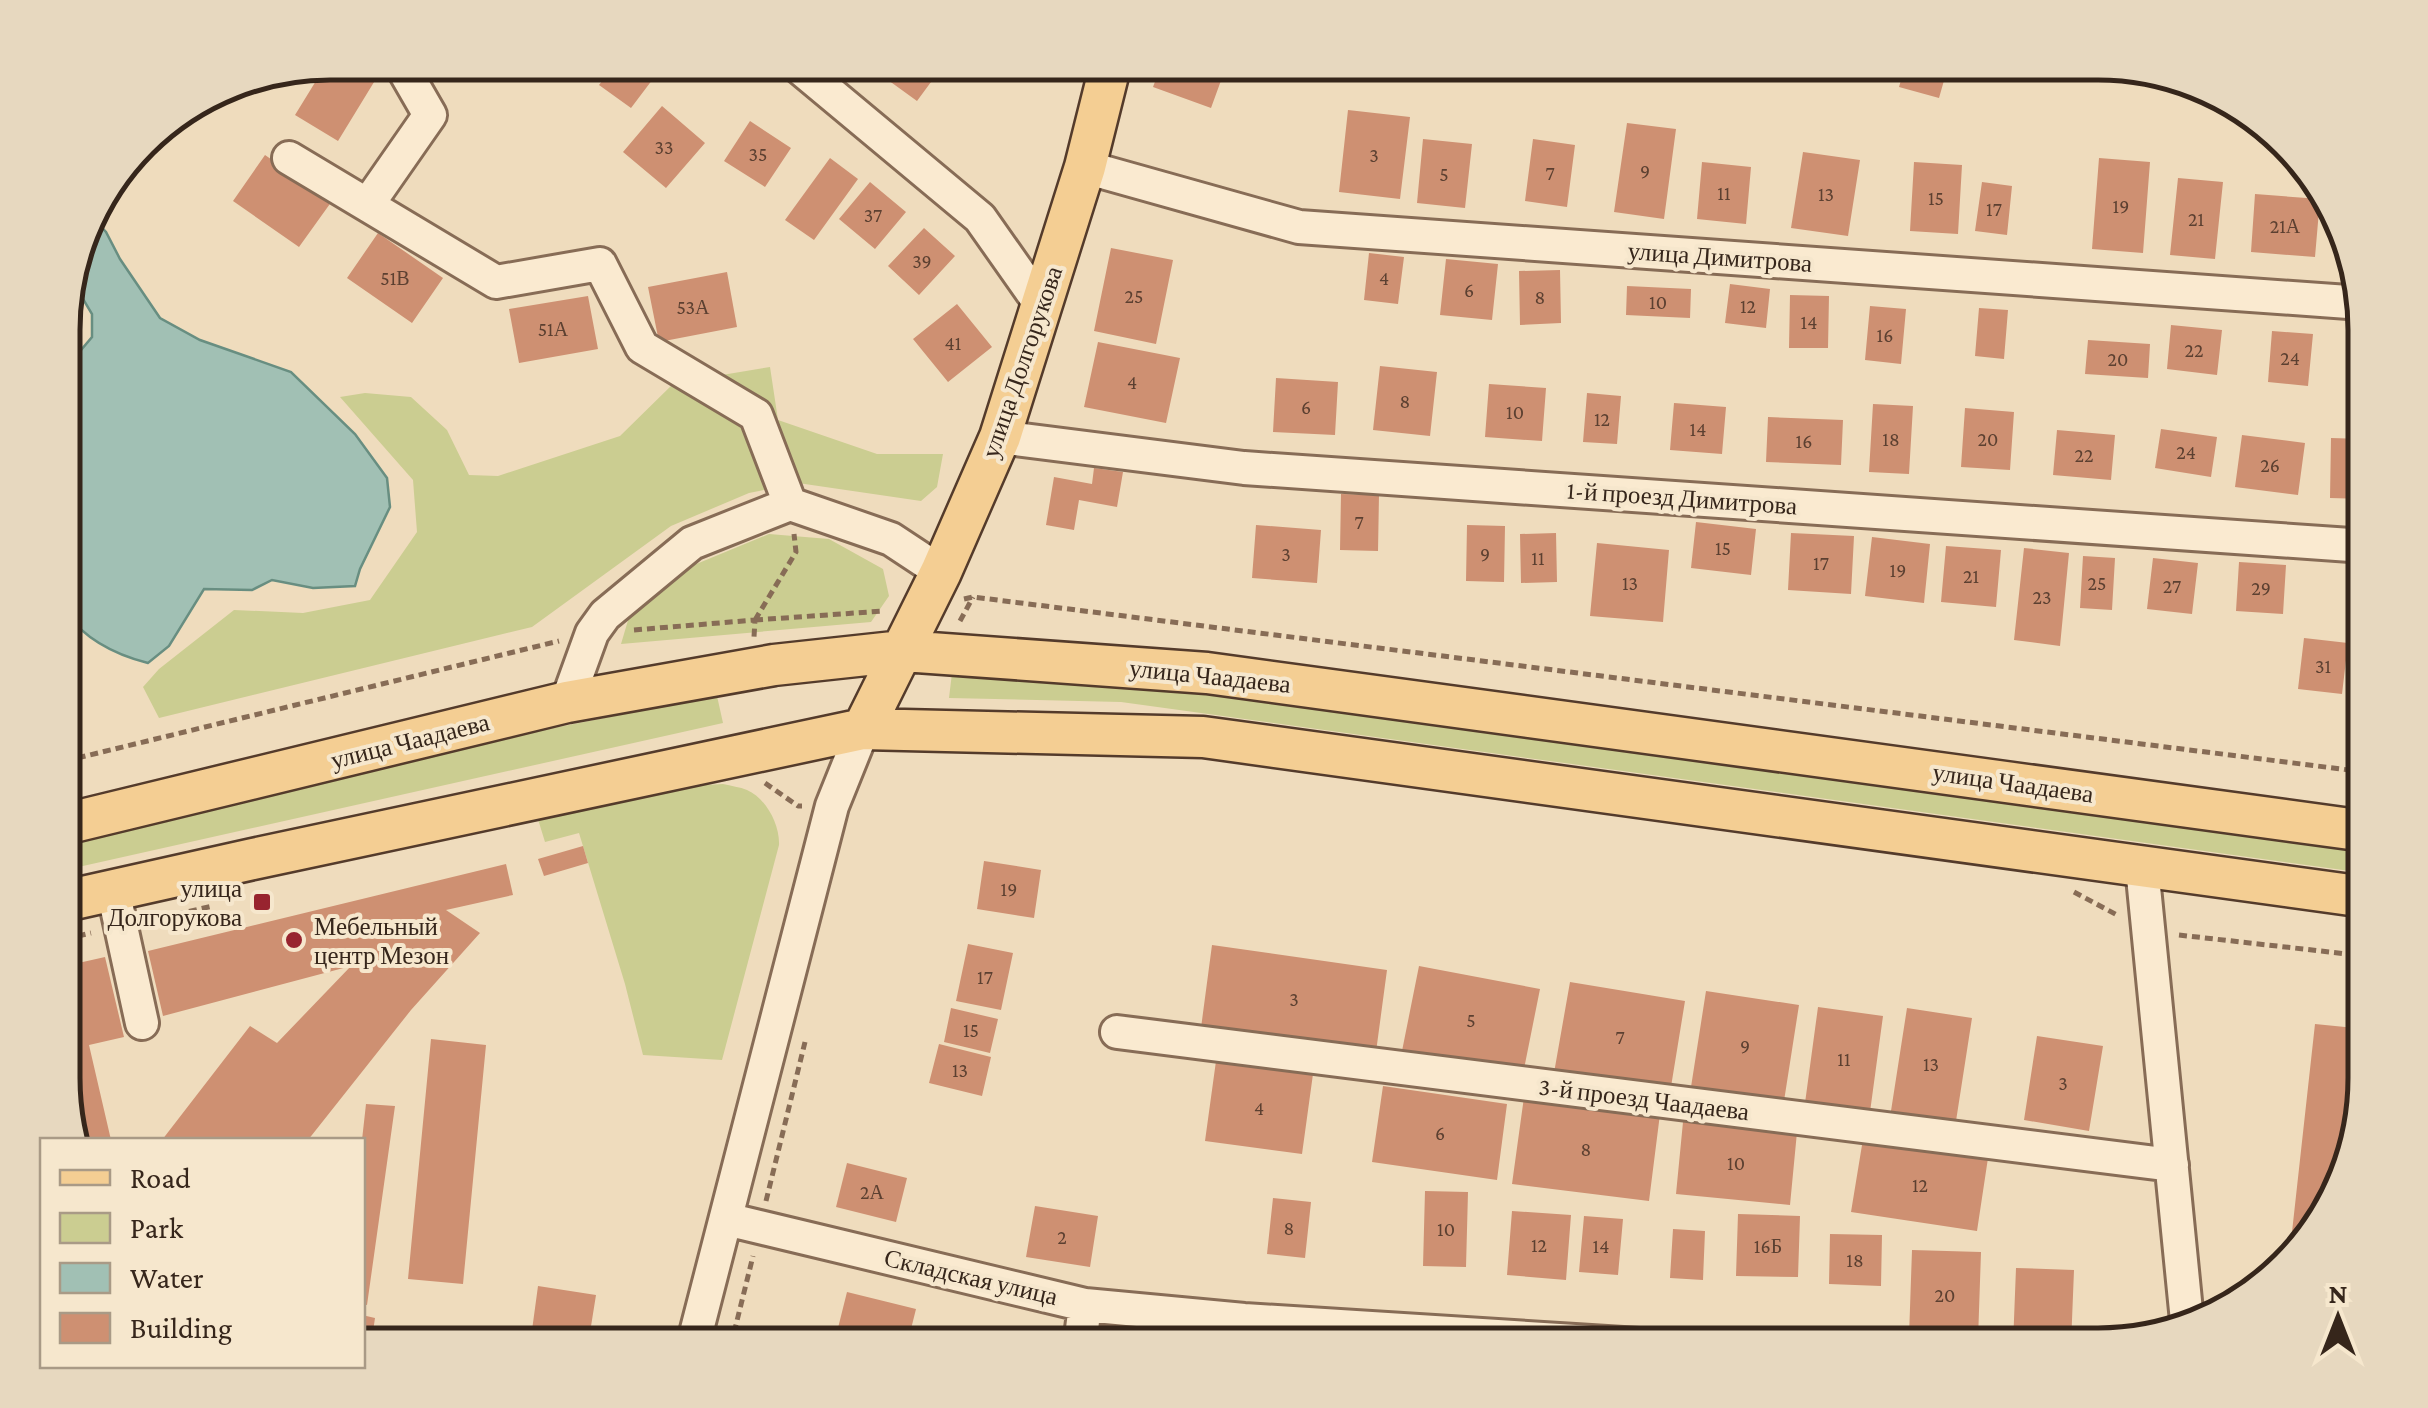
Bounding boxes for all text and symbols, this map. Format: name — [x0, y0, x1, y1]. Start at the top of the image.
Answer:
house number: 33 — [655, 136, 673, 158]
house number: 35 — [749, 143, 767, 165]
house number: 3 — [1369, 144, 1379, 166]
house number: 9 — [1640, 160, 1650, 182]
house number: 7 — [1545, 162, 1555, 184]
house number: 5 — [1439, 163, 1449, 185]
house number: 11 — [1717, 182, 1731, 204]
house number: 13 — [1818, 183, 1834, 205]
house number: 15 — [1928, 187, 1944, 209]
house number: 19 — [2113, 195, 2129, 217]
house number: 17 — [1986, 198, 2002, 220]
house number: 37 — [864, 204, 882, 226]
house number: 21 — [2188, 208, 2204, 230]
house number: 21А — [2270, 215, 2301, 237]
street label: улица Димитрова — [1627, 237, 1813, 277]
house number: 39 — [912, 250, 932, 272]
street label: улица Долгорукова — [977, 263, 1067, 461]
house number: 51В — [380, 267, 410, 289]
house number: 4 — [1379, 267, 1389, 289]
house number: 6 — [1464, 279, 1474, 301]
house number: 25 — [1125, 285, 1143, 307]
house number: 8 — [1535, 286, 1545, 308]
house number: 10 — [1649, 291, 1667, 313]
house number: 12 — [1740, 295, 1756, 317]
house number: 53А — [676, 296, 710, 318]
house number: 14 — [1801, 311, 1817, 333]
house number: 51А — [538, 318, 569, 340]
house number: 16 — [1877, 324, 1893, 346]
house number: 41 — [945, 332, 961, 354]
house number: 22 — [2185, 339, 2203, 361]
house number: 24 — [2280, 347, 2300, 369]
house number: 20 — [2108, 348, 2128, 370]
house number: 4 — [1127, 371, 1137, 393]
house number: 8 — [1400, 390, 1410, 412]
house number: 6 — [1301, 396, 1311, 418]
house number: 10 — [1506, 401, 1524, 423]
house number: 12 — [1594, 408, 1610, 430]
house number: 14 — [1690, 418, 1706, 440]
house number: 18 — [1882, 428, 1900, 450]
house number: 20 — [1978, 428, 1998, 450]
house number: 16 — [1796, 430, 1812, 452]
house number: 24 — [2176, 441, 2196, 463]
house number: 22 — [2075, 444, 2093, 466]
house number: 26 — [2260, 454, 2280, 476]
street label: 1-й проезд Димитрова — [1566, 476, 1798, 520]
house number: 7 — [1354, 511, 1364, 533]
house number: 15 — [1715, 537, 1731, 559]
house number: 3 — [1281, 543, 1291, 565]
house number: 9 — [1480, 543, 1490, 565]
house number: 11 — [1531, 547, 1545, 569]
house number: 17 — [1813, 552, 1829, 574]
house number: 19 — [1890, 559, 1906, 581]
house number: 21 — [1963, 565, 1979, 587]
house number: 13 — [1622, 572, 1638, 594]
house number: 25 — [2088, 572, 2106, 594]
house number: 27 — [2163, 575, 2181, 597]
house number: 29 — [2251, 577, 2271, 599]
house number: 23 — [2032, 586, 2052, 608]
street label: улица Чаадаева — [1128, 654, 1292, 698]
house number: 31 — [2315, 655, 2331, 677]
street label: улица Чаадаева — [328, 708, 492, 774]
street label: улица Чаадаева — [1931, 758, 2095, 808]
place label: улица Долгорукова — [108, 875, 242, 931]
house number: 19 — [1001, 878, 1017, 900]
marker: улица Долгорукова — [251, 891, 273, 913]
place label: Мебельный центр Мезон — [314, 913, 449, 969]
marker: Мебельный центр Мезон — [283, 929, 305, 951]
house number: 17 — [977, 966, 993, 988]
house number: 3 — [1289, 988, 1299, 1010]
house number: 5 — [1466, 1009, 1476, 1031]
house number: 15 — [963, 1019, 979, 1041]
house number: 7 — [1615, 1026, 1625, 1048]
house number: 9 — [1740, 1035, 1750, 1057]
house number: 11 — [1837, 1048, 1851, 1070]
house number: 13 — [1923, 1053, 1939, 1075]
house number: 13 — [952, 1059, 968, 1081]
house number: 3 — [2058, 1072, 2068, 1094]
street label: 3-й проезд Чаадаева — [1537, 1073, 1751, 1125]
house number: 4 — [1254, 1097, 1264, 1119]
house number: 6 — [1435, 1122, 1445, 1144]
legend — [40, 1138, 365, 1368]
house number: 8 — [1581, 1138, 1591, 1160]
house number: 10 — [1727, 1152, 1745, 1174]
text: Road — [130, 1161, 191, 1194]
house number: 12 — [1912, 1174, 1928, 1196]
house number: 2А — [860, 1181, 885, 1203]
text: Park — [130, 1211, 184, 1244]
house number: 8 — [1284, 1217, 1294, 1239]
house number: 10 — [1437, 1218, 1455, 1240]
house number: 2 — [1057, 1226, 1067, 1248]
house number: 12 — [1531, 1234, 1547, 1256]
house number: 14 — [1593, 1235, 1609, 1257]
house number: 16Б — [1754, 1235, 1782, 1257]
street label: Складская улица — [882, 1244, 1060, 1310]
house number: 18 — [1846, 1249, 1864, 1271]
text: Water — [130, 1261, 204, 1294]
north arrow — [2288, 1268, 2388, 1368]
text: N — [2328, 1278, 2348, 1309]
house number: 20 — [1935, 1284, 1955, 1306]
text: Building — [130, 1311, 232, 1345]

